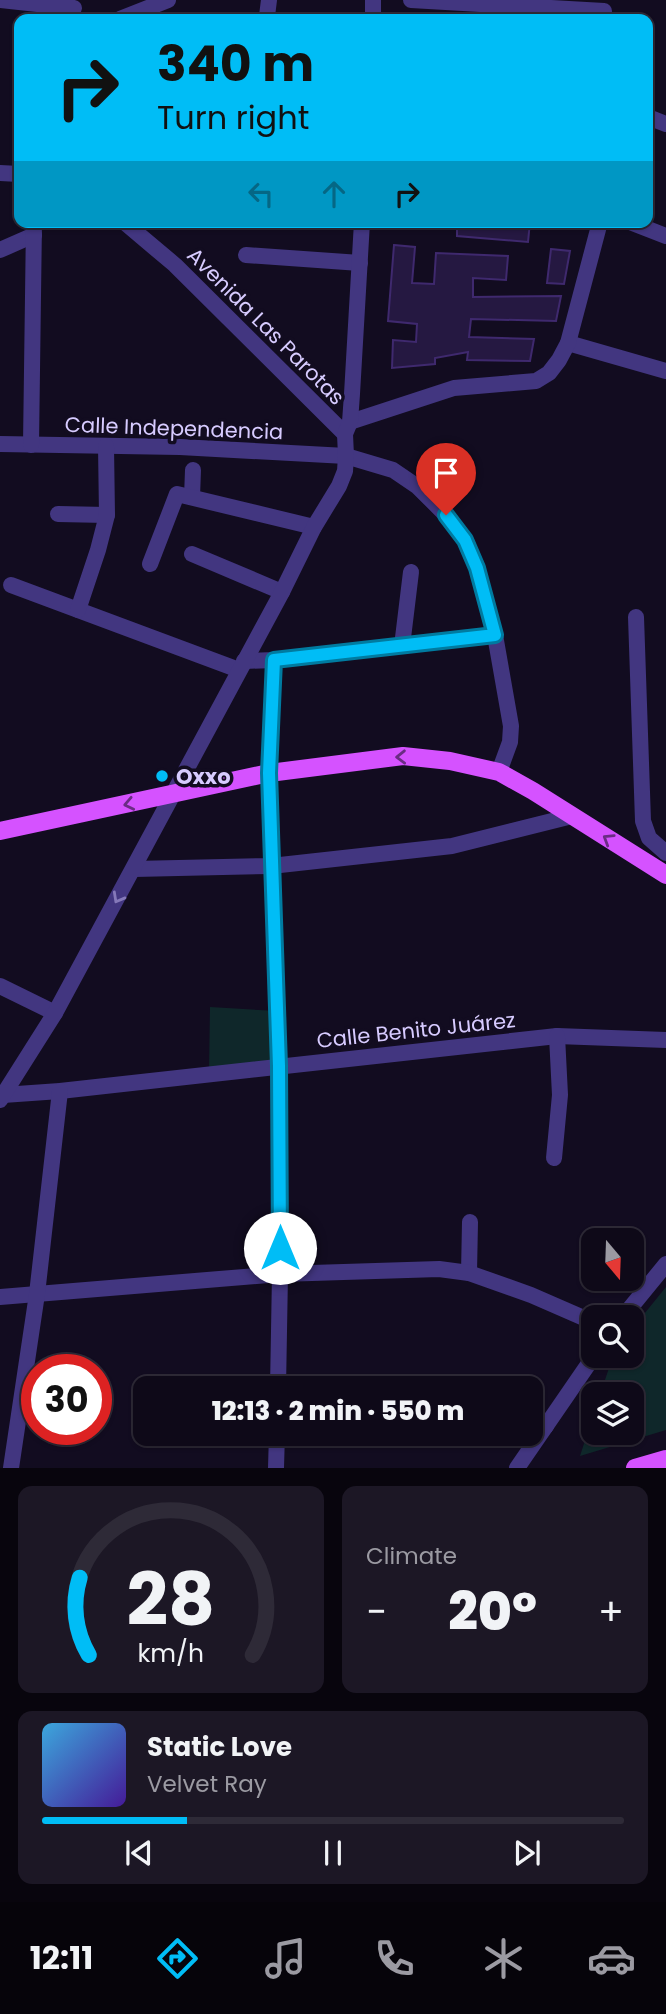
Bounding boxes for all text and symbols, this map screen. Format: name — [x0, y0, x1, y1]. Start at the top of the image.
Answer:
text: 340 m — [157, 30, 314, 98]
icon: right — [42, 42, 133, 133]
text: Turn right — [157, 95, 309, 140]
icon: left — [242, 175, 280, 213]
icon: ahead — [315, 175, 353, 213]
icon: right — [388, 175, 426, 213]
street label: Avenida Las Parotas — [181, 241, 351, 411]
street label: Calle Independencia — [64, 410, 284, 446]
pin — [416, 443, 476, 515]
icon: arrive — [427, 454, 465, 492]
one-way arrow — [395, 749, 406, 765]
place label: Oxxo — [176, 762, 231, 791]
marker: Oxxo — [154, 768, 170, 784]
one-way arrow — [123, 795, 135, 810]
one-way arrow — [603, 834, 616, 847]
one-way arrow — [113, 891, 126, 904]
street label: Calle Benito Juárez — [315, 1005, 517, 1055]
position arrow — [243, 1211, 317, 1285]
north arrow — [581, 1228, 644, 1292]
map controls — [581, 1228, 644, 1445]
button: search — [581, 1305, 644, 1368]
speed limit sign: 30 — [21, 1354, 112, 1445]
button: layers — [581, 1382, 644, 1445]
text: 12:13 · 2 min · 550 m — [212, 1393, 464, 1429]
text: Climate — [366, 1540, 457, 1572]
text: 28 — [127, 1550, 215, 1651]
text: 20° — [448, 1575, 537, 1648]
text: − — [366, 1585, 387, 1638]
text: + — [598, 1585, 624, 1638]
text: km/h — [138, 1636, 204, 1671]
text: Static Love — [147, 1729, 292, 1765]
text: Velvet Ray — [147, 1768, 267, 1800]
icon: previous — [120, 1834, 158, 1872]
icon: pause — [314, 1834, 352, 1872]
icon: next — [508, 1834, 546, 1872]
icon: directions — [153, 1934, 202, 1983]
icon: music — [261, 1934, 310, 1983]
icon: phone — [370, 1934, 419, 1983]
icon: climate — [479, 1934, 528, 1983]
icon: car — [587, 1934, 636, 1983]
text: 12:11 — [30, 1935, 93, 1980]

